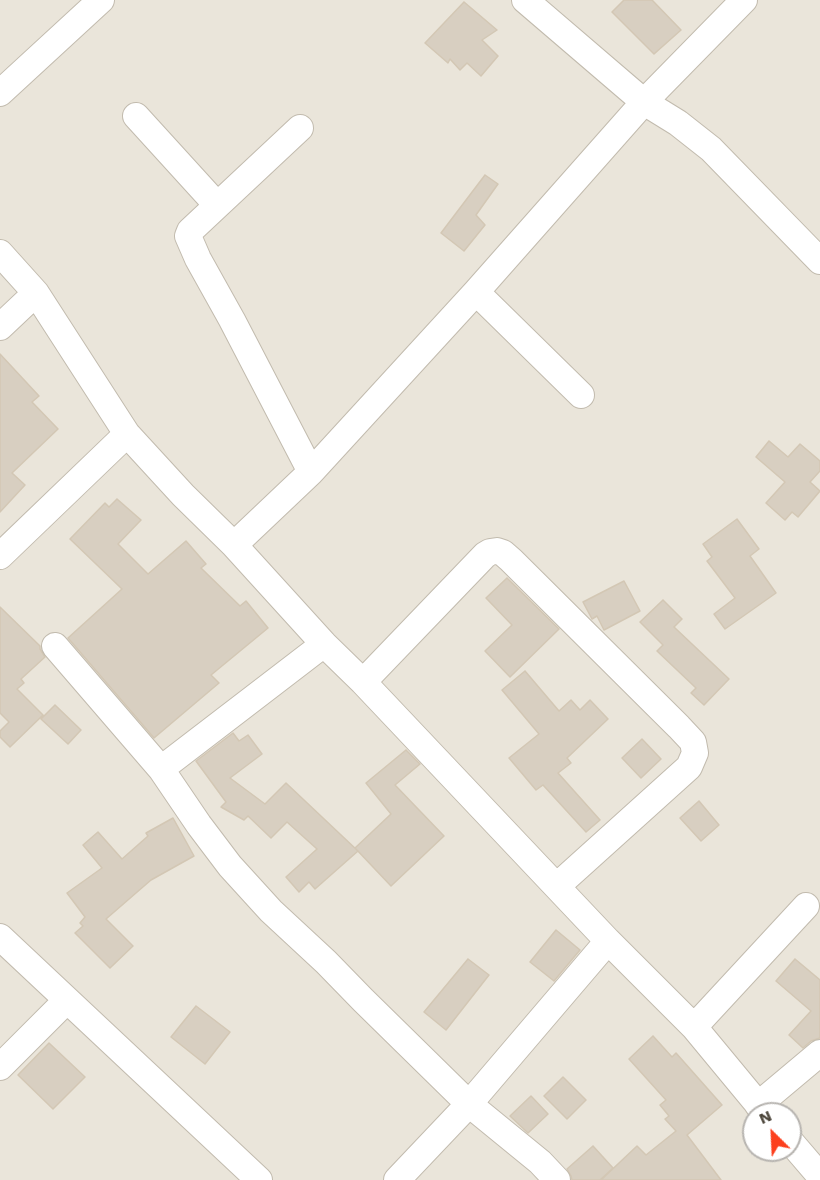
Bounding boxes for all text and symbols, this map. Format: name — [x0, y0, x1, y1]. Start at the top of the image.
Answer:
north arrow — [742, 1102, 802, 1162]
text: N — [756, 1106, 775, 1128]

